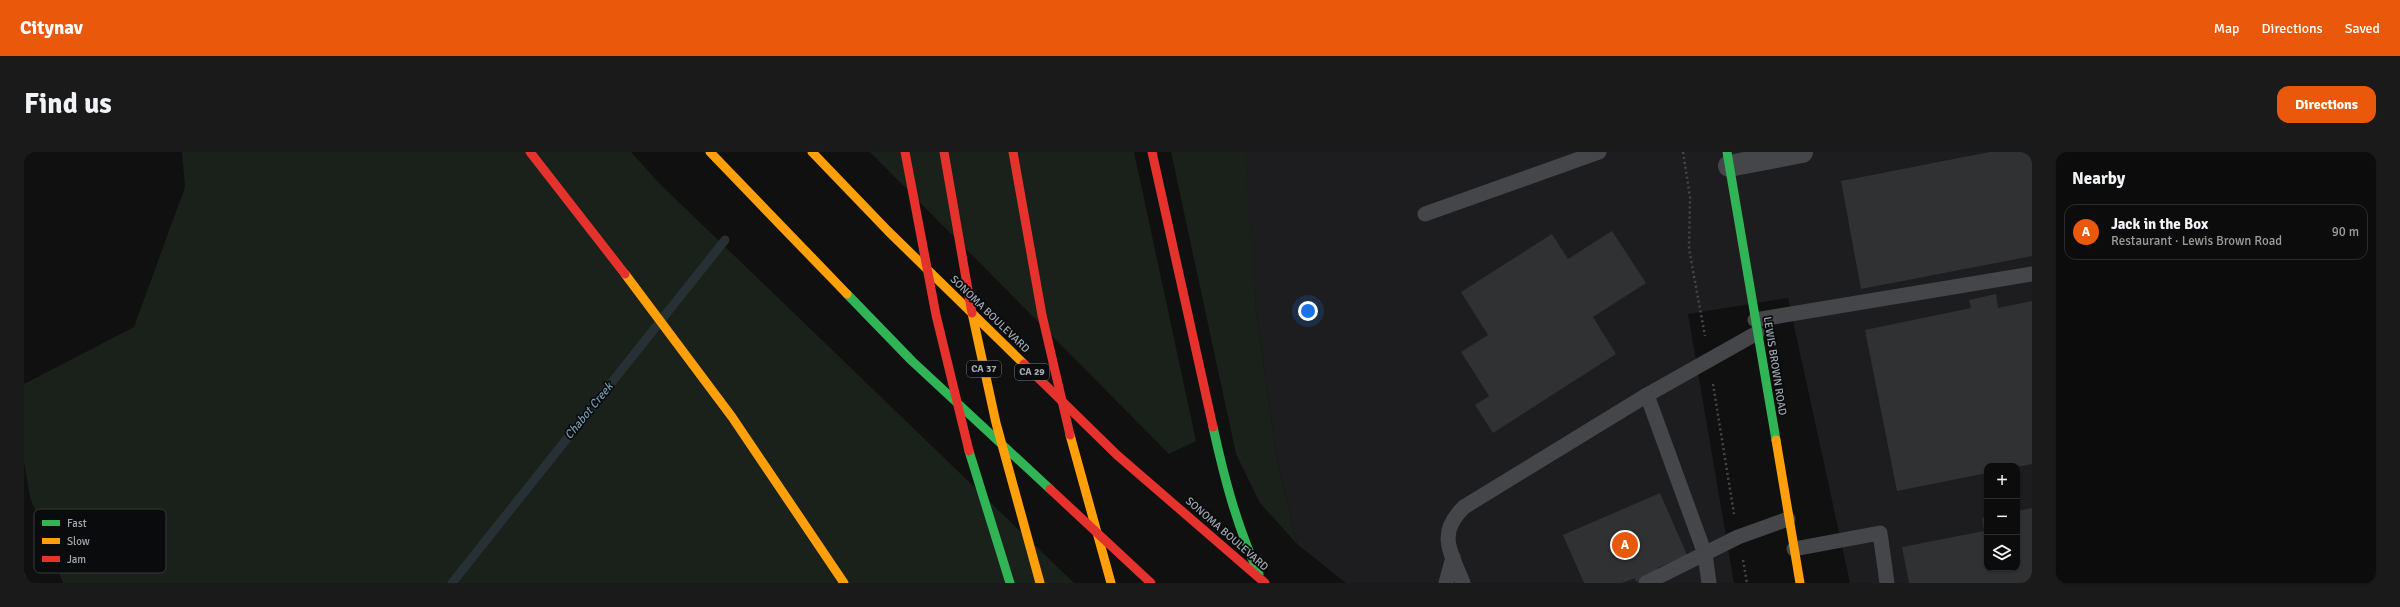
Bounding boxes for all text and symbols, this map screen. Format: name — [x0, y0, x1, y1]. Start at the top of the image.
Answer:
text: Citynav — [20, 16, 83, 40]
text: Map — [2214, 20, 2240, 37]
text: Directions — [2262, 20, 2323, 37]
text: Saved — [2345, 20, 2380, 37]
button: Directions — [2277, 86, 2376, 123]
text: Find us — [24, 87, 112, 121]
text: Nearby — [2072, 168, 2125, 189]
text: Jack in the Box — [2111, 215, 2208, 233]
text: A — [2082, 224, 2090, 240]
text: 90 m — [2332, 224, 2359, 240]
text: Restaurant · Lewis Brown Road — [2111, 233, 2282, 249]
street label: SONOMA BOULEVARD — [948, 273, 1032, 355]
your location — [1298, 301, 1318, 321]
street label: LEWIS BROWN ROAD — [1761, 316, 1789, 416]
road number: CA 37 — [967, 361, 1001, 377]
road number: CA 29 — [1015, 364, 1049, 380]
water label: Chabot Creek — [562, 379, 617, 442]
map controls — [1984, 463, 2020, 571]
button: + — [1984, 463, 2020, 499]
street label: SONOMA BOULEVARD — [1183, 495, 1271, 573]
button: − — [1984, 499, 2020, 535]
legend — [34, 509, 166, 573]
text: Fast — [67, 517, 87, 530]
pin: A — [1612, 530, 1638, 560]
text: Slow — [67, 535, 90, 548]
button: layers — [1984, 535, 2020, 571]
text: Jam — [67, 553, 86, 566]

